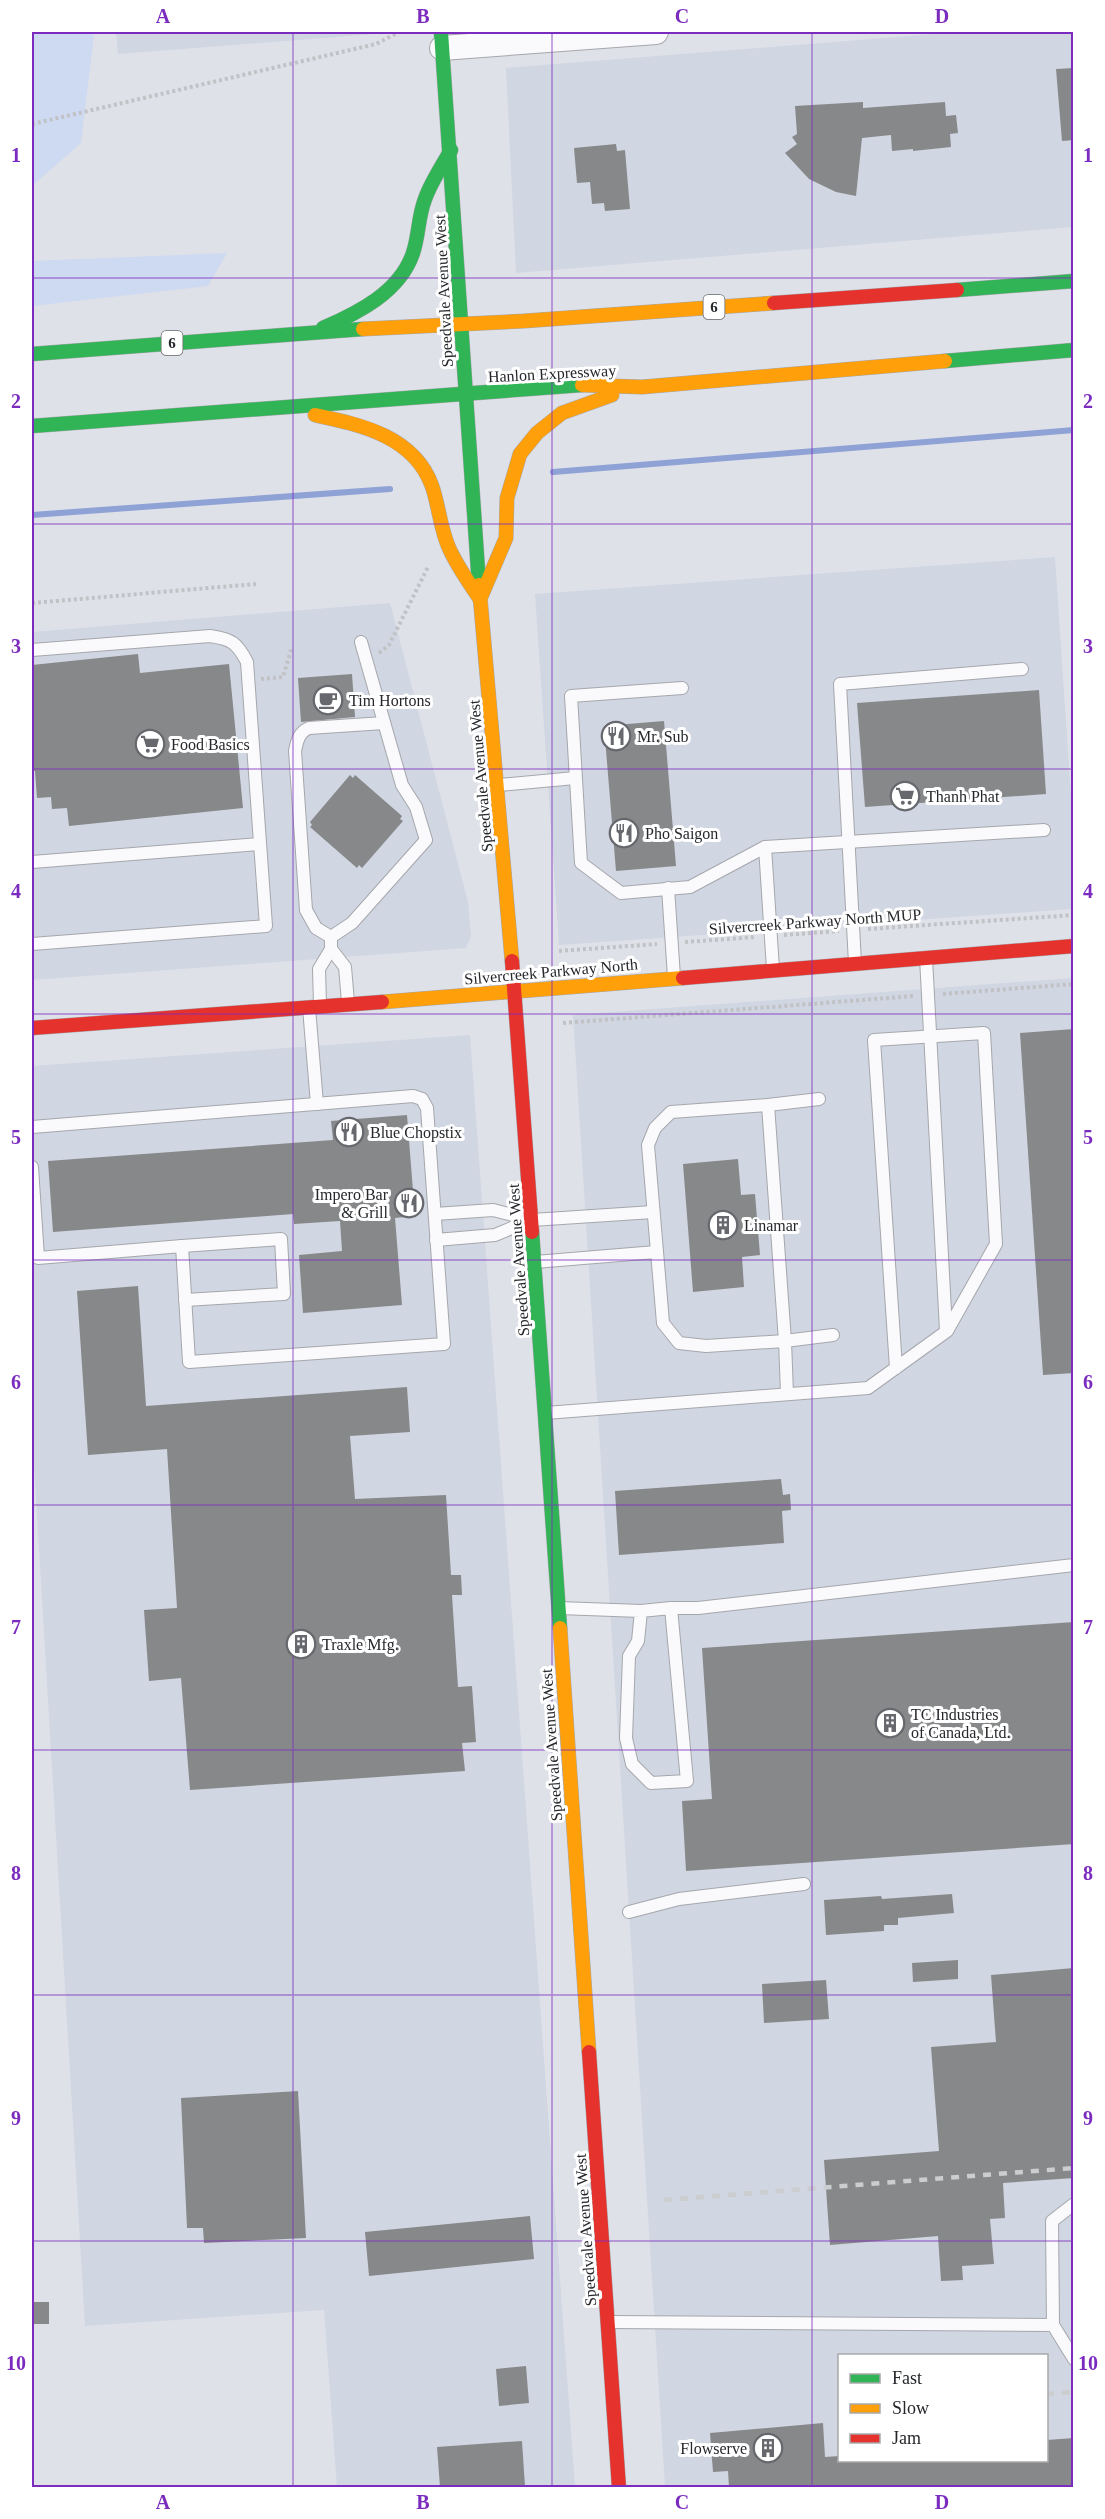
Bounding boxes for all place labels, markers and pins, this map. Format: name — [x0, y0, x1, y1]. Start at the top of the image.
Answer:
cafe icon: Tim Hortons — [312, 684, 344, 716]
place label: Tim Hortons — [349, 692, 431, 709]
restaurant icon: Mr. Sub — [600, 720, 632, 752]
supermarket icon: Food Basics — [134, 728, 166, 760]
place label: Mr. Sub — [637, 728, 689, 745]
place label: Food Basics — [171, 736, 250, 753]
supermarket icon: Thanh Phat — [889, 780, 921, 812]
place label: Thanh Phat — [926, 788, 1000, 805]
restaurant icon: Pho Saigon — [608, 817, 640, 849]
place label: Pho Saigon — [645, 825, 718, 843]
restaurant icon: Blue Chopstix — [333, 1116, 365, 1148]
place label: Blue Chopstix — [370, 1124, 462, 1142]
place label: Impero Bar & Grill — [315, 1186, 389, 1221]
restaurant icon: Impero Bar & Grill — [393, 1187, 425, 1219]
building icon: Linamar — [707, 1209, 739, 1241]
place label: Linamar — [744, 1217, 799, 1234]
building icon: Traxle Mfg. — [285, 1628, 317, 1660]
place label: Traxle Mfg. — [322, 1636, 399, 1654]
place label: TC Industries of Canada, Ltd. — [911, 1706, 1011, 1741]
building icon: TC Industries of Canada, Ltd. — [874, 1707, 906, 1739]
building icon: Flowserve — [752, 2432, 784, 2464]
place label: Flowserve — [680, 2440, 747, 2457]

